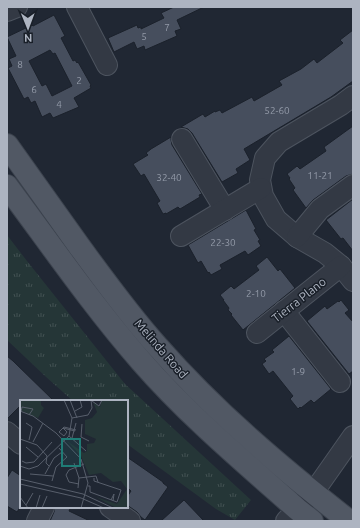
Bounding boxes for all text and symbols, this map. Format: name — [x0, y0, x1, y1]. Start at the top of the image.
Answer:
north arrow — [8, 8, 48, 48]
house number: 7 — [164, 22, 170, 33]
house number: 5 — [141, 31, 147, 42]
text: N — [24, 32, 32, 44]
house number: 8 — [17, 59, 23, 70]
house number: 2 — [76, 75, 82, 86]
house number: 6 — [31, 84, 37, 95]
house number: 4 — [56, 99, 62, 110]
house number: 52-60 — [264, 105, 290, 116]
house number: 11-21 — [307, 170, 333, 181]
house number: 32-40 — [156, 172, 182, 183]
house number: 22-30 — [210, 237, 236, 248]
street label: Tierra Plano — [269, 275, 328, 325]
house number: 2-10 — [246, 288, 266, 299]
street label: Melinda Road — [132, 317, 190, 381]
house number: 1-9 — [291, 366, 305, 377]
inset map — [20, 400, 128, 508]

